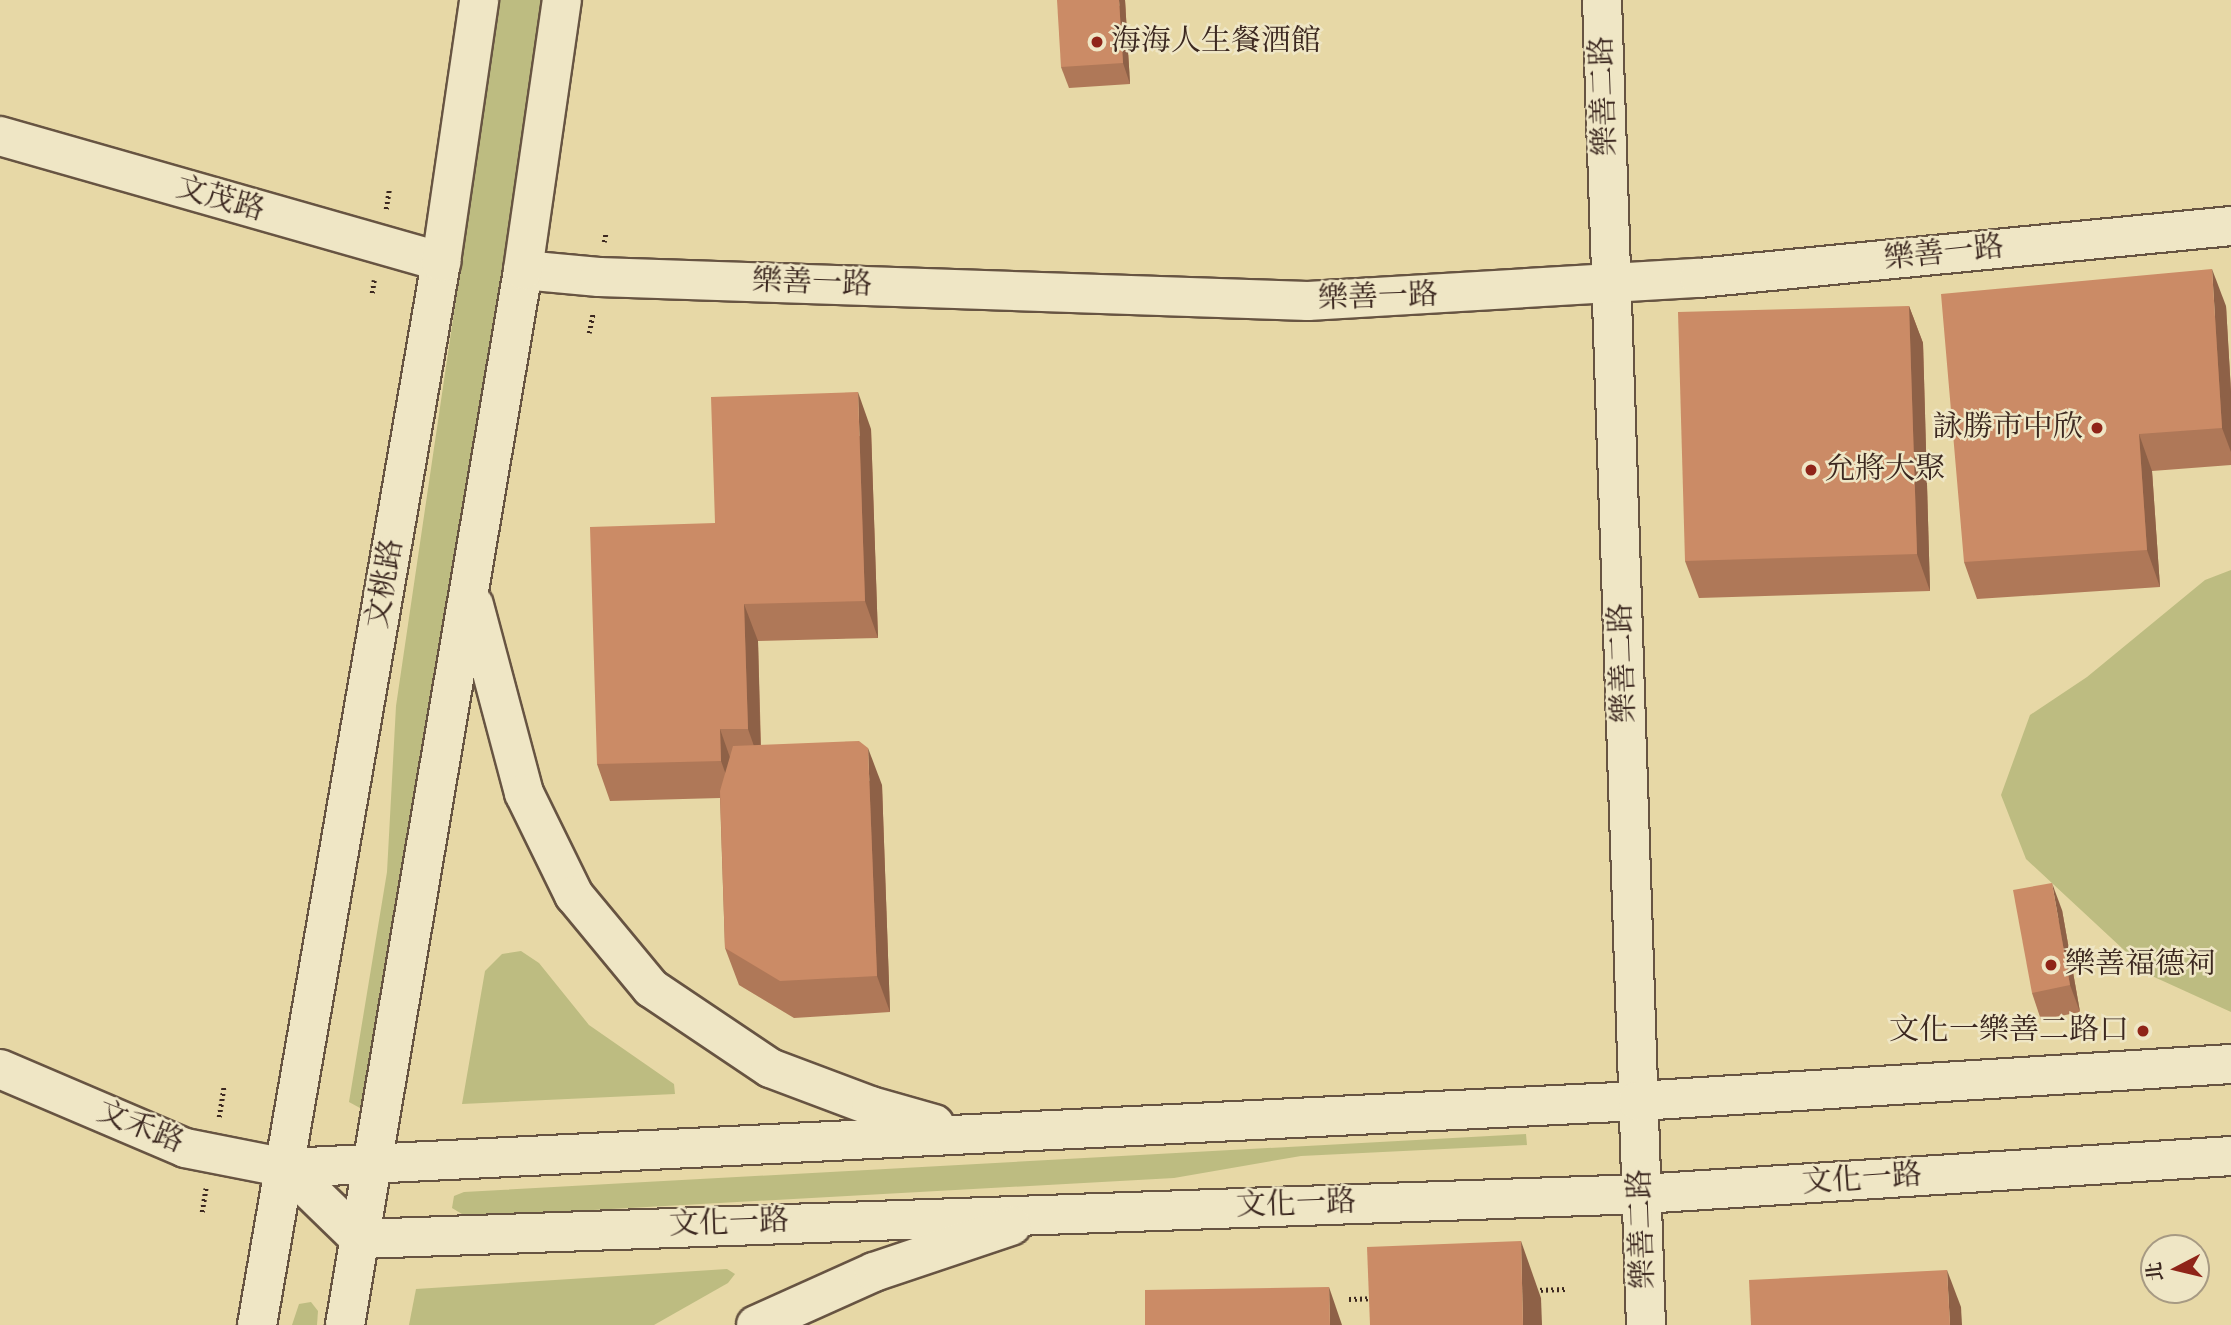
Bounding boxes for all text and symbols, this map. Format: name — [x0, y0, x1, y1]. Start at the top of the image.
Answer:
place label: 海海人生餐酒館 — [1111, 24, 1321, 60]
marker: 海海人生餐酒館 — [1089, 34, 1105, 50]
street label: 樂善二路 — [1585, 35, 1625, 157]
street label: 文茂路 — [172, 170, 268, 230]
street label: 樂善一路 — [1882, 230, 2006, 278]
street label: 樂善一路 — [751, 264, 873, 304]
street label: 樂善一路 — [1317, 278, 1439, 318]
place label: 詠勝市中欣 — [1933, 410, 2083, 446]
marker: 詠勝市中欣 — [2089, 420, 2105, 436]
place label: 允將大聚 — [1825, 452, 1945, 488]
marker: 允將大聚 — [1803, 462, 1819, 478]
street label: 文桃路 — [360, 537, 412, 631]
street label: 樂善二路 — [1604, 602, 1644, 724]
place label: 樂善福德祠 — [2065, 947, 2215, 983]
marker: 樂善福德祠 — [2043, 957, 2059, 973]
place label: 文化一樂善二路口 — [1889, 1013, 2129, 1049]
marker: 文化一樂善二路口 — [2135, 1023, 2151, 1039]
street label: 文禾路 — [92, 1094, 188, 1162]
street label: 文化一路 — [1801, 1158, 1923, 1202]
street label: 樂善二路 — [1623, 1168, 1663, 1290]
street label: 文化一路 — [1235, 1185, 1357, 1225]
street label: 文化一路 — [668, 1204, 790, 1244]
north arrow — [2140, 1234, 2210, 1304]
text: 北 — [2143, 1261, 2168, 1282]

